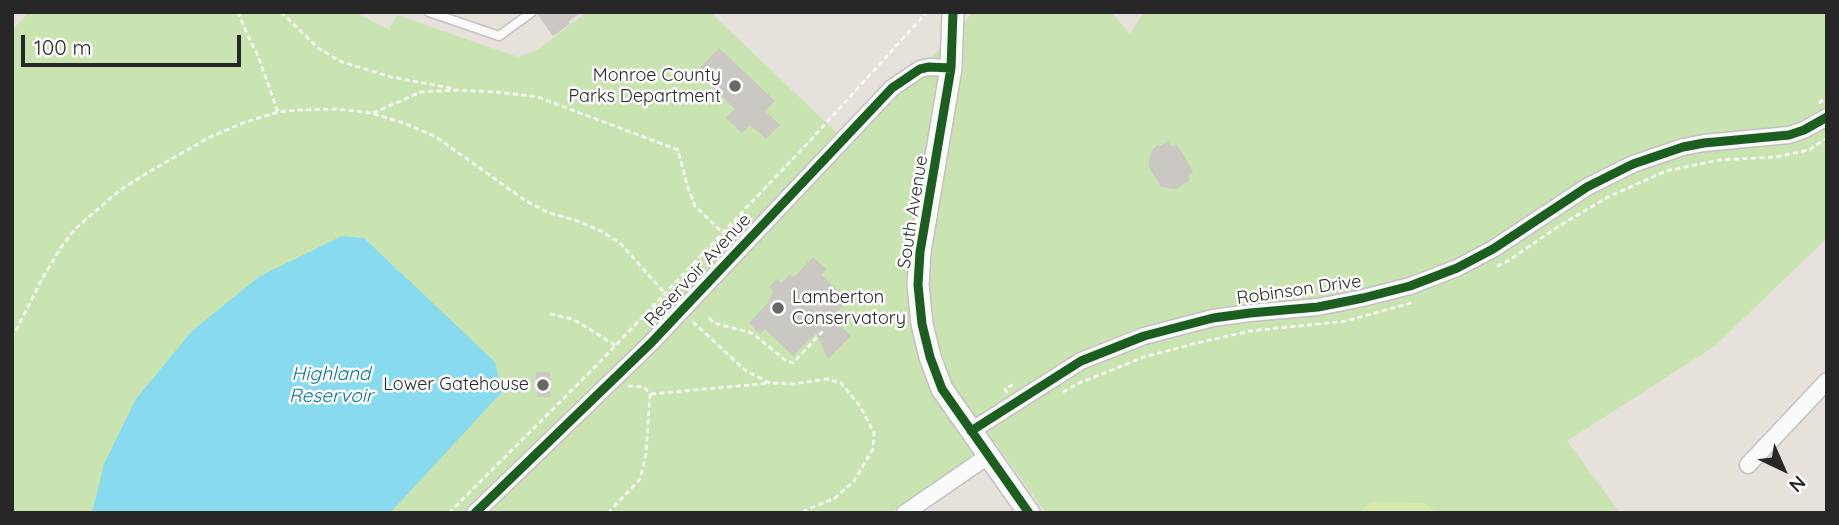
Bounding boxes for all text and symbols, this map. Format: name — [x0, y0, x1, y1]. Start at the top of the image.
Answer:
scale bar — [24, 21, 245, 65]
text: 100 m — [34, 34, 92, 60]
place label: Monroe County Parks Department — [568, 65, 721, 108]
marker: Monroe County Parks Department — [727, 78, 743, 94]
street label: South Avenue — [893, 154, 933, 270]
street label: Reservoir Avenue — [640, 209, 756, 331]
street label: Robinson Drive — [1235, 271, 1363, 309]
place label: Lamberton Conservatory — [792, 287, 906, 330]
marker: Lamberton Conservatory — [770, 300, 786, 316]
water label: Highland Reservoir — [289, 363, 373, 407]
place label: Lower Gatehouse — [383, 374, 529, 396]
marker: Lower Gatehouse — [535, 377, 551, 393]
north arrow — [1748, 434, 1818, 504]
text: N — [1784, 471, 1811, 498]

